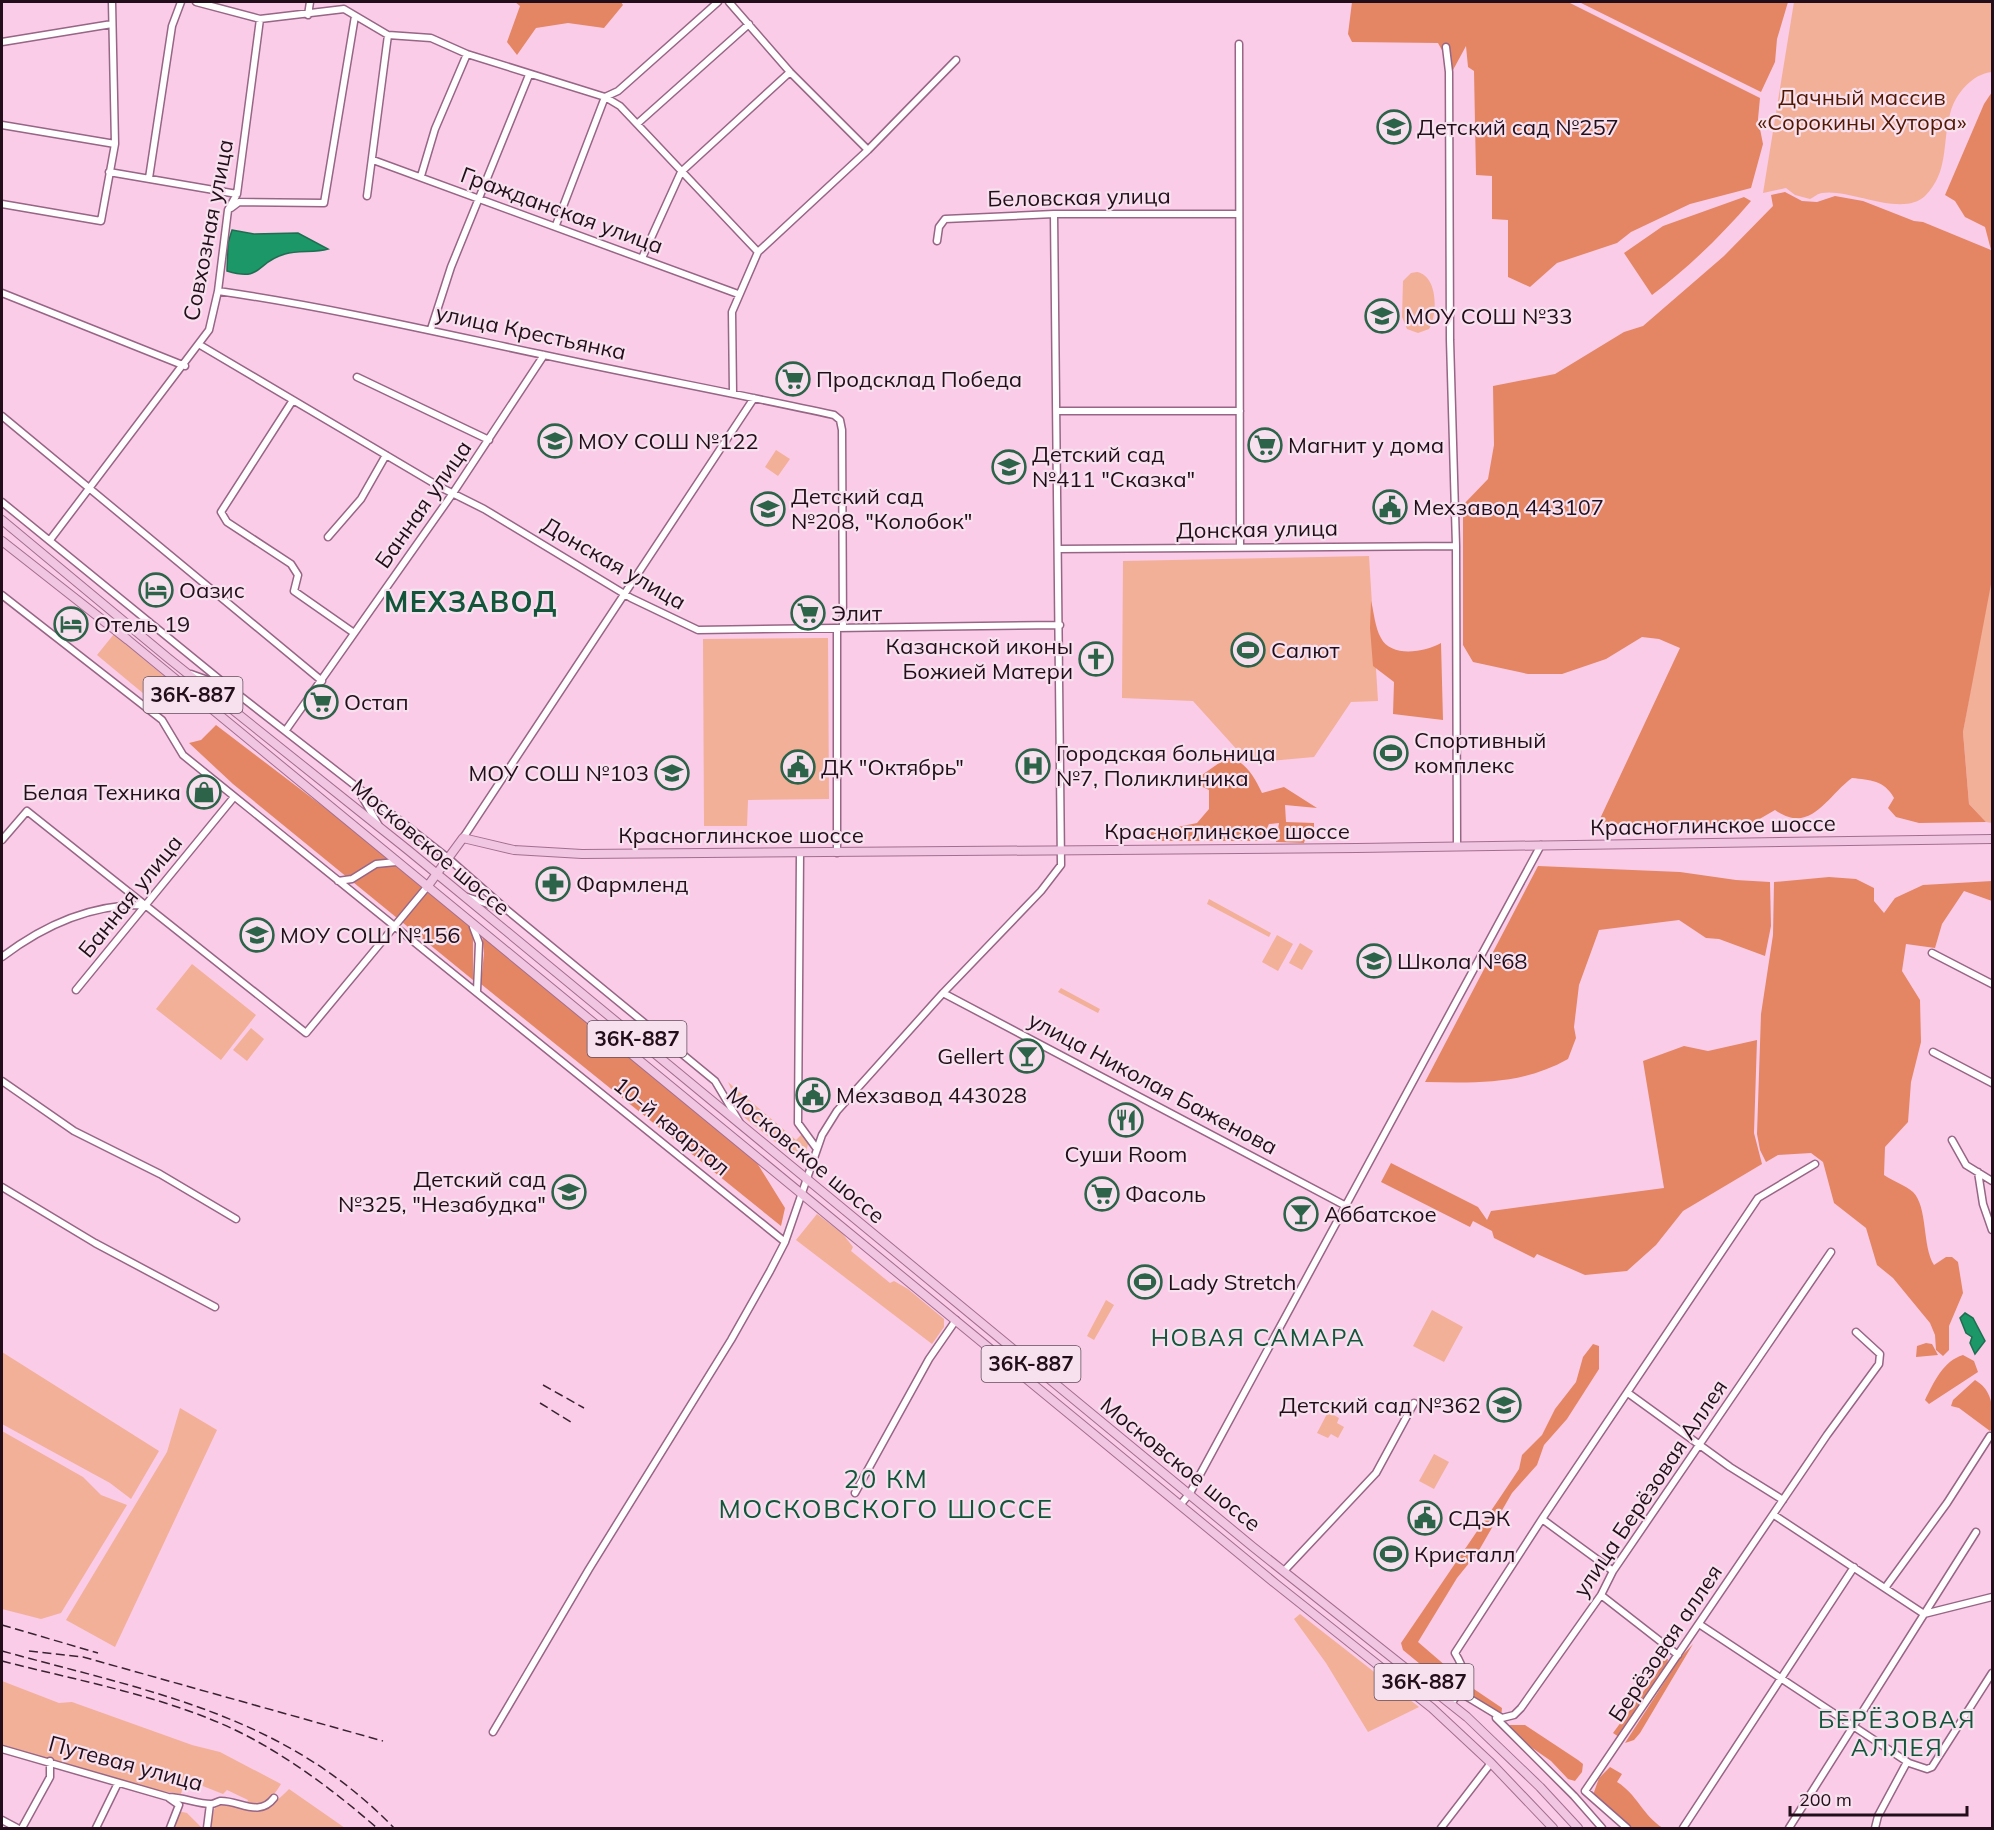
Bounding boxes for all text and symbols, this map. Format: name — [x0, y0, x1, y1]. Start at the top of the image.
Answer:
park label: Дачный массив «Сорокины Хутора» — [1757, 83, 1967, 136]
school or university icon: Детский сад №257 — [1376, 109, 1412, 145]
place label: Детский сад №257 — [1417, 113, 1619, 141]
street label: Совхозная улица — [177, 137, 239, 323]
street label: Гражданская улица — [457, 160, 667, 260]
street label: Беловская улица — [987, 181, 1171, 213]
street label: улица Крестьянка — [433, 298, 629, 366]
school or university icon: МОУ СОШ №33 — [1364, 298, 1400, 334]
place label: МОУ СОШ №33 — [1405, 302, 1572, 330]
supermarket icon: Продсклад Победа — [775, 361, 811, 397]
place label: Продсклад Победа — [816, 365, 1022, 393]
school or university icon: МОУ СОШ №122 — [537, 423, 573, 459]
place label: МОУ СОШ №122 — [578, 427, 759, 455]
supermarket icon: Магнит у дома — [1247, 427, 1283, 463]
place label: Магнит у дома — [1288, 431, 1444, 459]
street label: Банная улица — [369, 435, 477, 573]
place label: Детский сад №411 "Сказка" — [1032, 440, 1195, 493]
school or university icon: Детский сад №411 "Сказка" — [991, 449, 1027, 485]
place label: Детский сад №208, "Колобок" — [791, 482, 973, 535]
public building icon: Мехзавод 443107 — [1372, 489, 1408, 525]
school or university icon: Детский сад №208, "Колобок" — [750, 491, 786, 527]
place label: Мехзавод 443107 — [1413, 493, 1604, 521]
street label: Донская улица — [537, 510, 691, 616]
street label: Донская улица — [1176, 514, 1338, 544]
hotel icon: Оазис — [138, 572, 174, 608]
place label: Оазис — [179, 576, 245, 604]
district label: МЕХЗАВОД — [384, 584, 558, 619]
supermarket icon: Элит — [790, 595, 826, 631]
place label: Элит — [831, 599, 882, 627]
hotel icon: Отель 19 — [53, 606, 89, 642]
place label: Отель 19 — [94, 610, 190, 638]
place label: Казанской иконы Божией Матери — [886, 632, 1073, 685]
sports icon: Салют — [1230, 632, 1266, 668]
place label: Салют — [1271, 636, 1340, 664]
church icon: Казанской иконы Божией Матери — [1078, 641, 1114, 677]
road number: 36К-887 — [144, 677, 242, 713]
supermarket icon: Остап — [303, 684, 339, 720]
place label: Остап — [344, 688, 409, 716]
place label: Спортивный комплекс — [1414, 726, 1546, 779]
sports icon: Спортивный комплекс — [1373, 735, 1409, 771]
place label: Городская больница №7, Поликлиника — [1056, 739, 1276, 792]
hospital icon: Городская больница №7, Поликлиника — [1015, 748, 1051, 784]
public building icon: ДК "Октябрь" — [780, 749, 816, 785]
place label: ДК "Октябрь" — [821, 753, 964, 781]
school or university icon: МОУ СОШ №103 — [654, 755, 690, 791]
place label: МОУ СОШ №103 — [468, 759, 649, 787]
street label: Московское шоссе — [346, 772, 516, 922]
shop icon: Белая Техника — [186, 774, 222, 810]
place label: Белая Техника — [23, 778, 181, 806]
street label: Красноглинское шоссе — [1590, 809, 1836, 841]
street label: Красноглинское шоссе — [1104, 817, 1350, 845]
street label: Красноглинское шоссе — [618, 821, 864, 849]
street label: Банная улица — [72, 829, 188, 963]
pharmacy icon: Фармленд — [535, 866, 571, 902]
place label: Фармленд — [576, 870, 688, 898]
school or university icon: МОУ СОШ №156 — [239, 917, 275, 953]
place label: МОУ СОШ №156 — [280, 921, 461, 949]
school or university icon: Школа №68 — [1356, 943, 1392, 979]
place label: Школа №68 — [1397, 947, 1528, 975]
street label: улица Николая Баженова — [1024, 1005, 1282, 1161]
road number: 36К-887 — [588, 1021, 686, 1057]
bar icon: Gellert — [1009, 1038, 1045, 1074]
place label: Gellert — [937, 1042, 1004, 1070]
street label: 10-й квартал — [608, 1070, 736, 1182]
public building icon: Мехзавод 443028 — [795, 1077, 831, 1113]
street label: Московское шоссе — [721, 1080, 891, 1230]
place label: Мехзавод 443028 — [836, 1081, 1027, 1109]
restaurant icon: Суши Room — [1108, 1102, 1144, 1138]
place label: Суши Room — [1065, 1140, 1187, 1168]
place label: Детский сад №325, "Незабудка" — [338, 1165, 546, 1218]
school or university icon: Детский сад №325, "Незабудка" — [551, 1174, 587, 1210]
supermarket icon: Фасоль — [1084, 1176, 1120, 1212]
place label: Фасоль — [1125, 1180, 1206, 1208]
bar icon: Аббатское — [1283, 1196, 1319, 1232]
place label: Аббатское — [1324, 1200, 1437, 1228]
sports icon: Lady Stretch — [1127, 1264, 1163, 1300]
place label: Lady Stretch — [1168, 1268, 1296, 1296]
district label: НОВАЯ САМАРА — [1151, 1322, 1365, 1352]
road number: 36К-887 — [982, 1346, 1080, 1382]
street label: улица Берёзовая Аллея — [1567, 1374, 1733, 1602]
school or university icon: Детский сад №362 — [1486, 1387, 1522, 1423]
street label: Московское шоссе — [1095, 1391, 1267, 1537]
place label: Детский сад №362 — [1279, 1391, 1481, 1419]
district label: 20 КМ МОСКОВСКОГО ШОССЕ — [719, 1462, 1053, 1525]
public building icon: СДЭК — [1407, 1500, 1443, 1536]
place label: СДЭК — [1448, 1504, 1511, 1532]
sports icon: Кристалл — [1373, 1536, 1409, 1572]
place label: Кристалл — [1414, 1540, 1515, 1568]
street label: Берёзовая аллея — [1602, 1559, 1728, 1727]
road number: 36К-887 — [1374, 1664, 1474, 1700]
district label: БЕРЁЗОВАЯ АЛЛЕЯ — [1818, 1704, 1976, 1762]
street label: Путевая улица — [46, 1729, 206, 1797]
scale bar — [1790, 1779, 1967, 1817]
text: 200 m — [1799, 1788, 1852, 1811]

